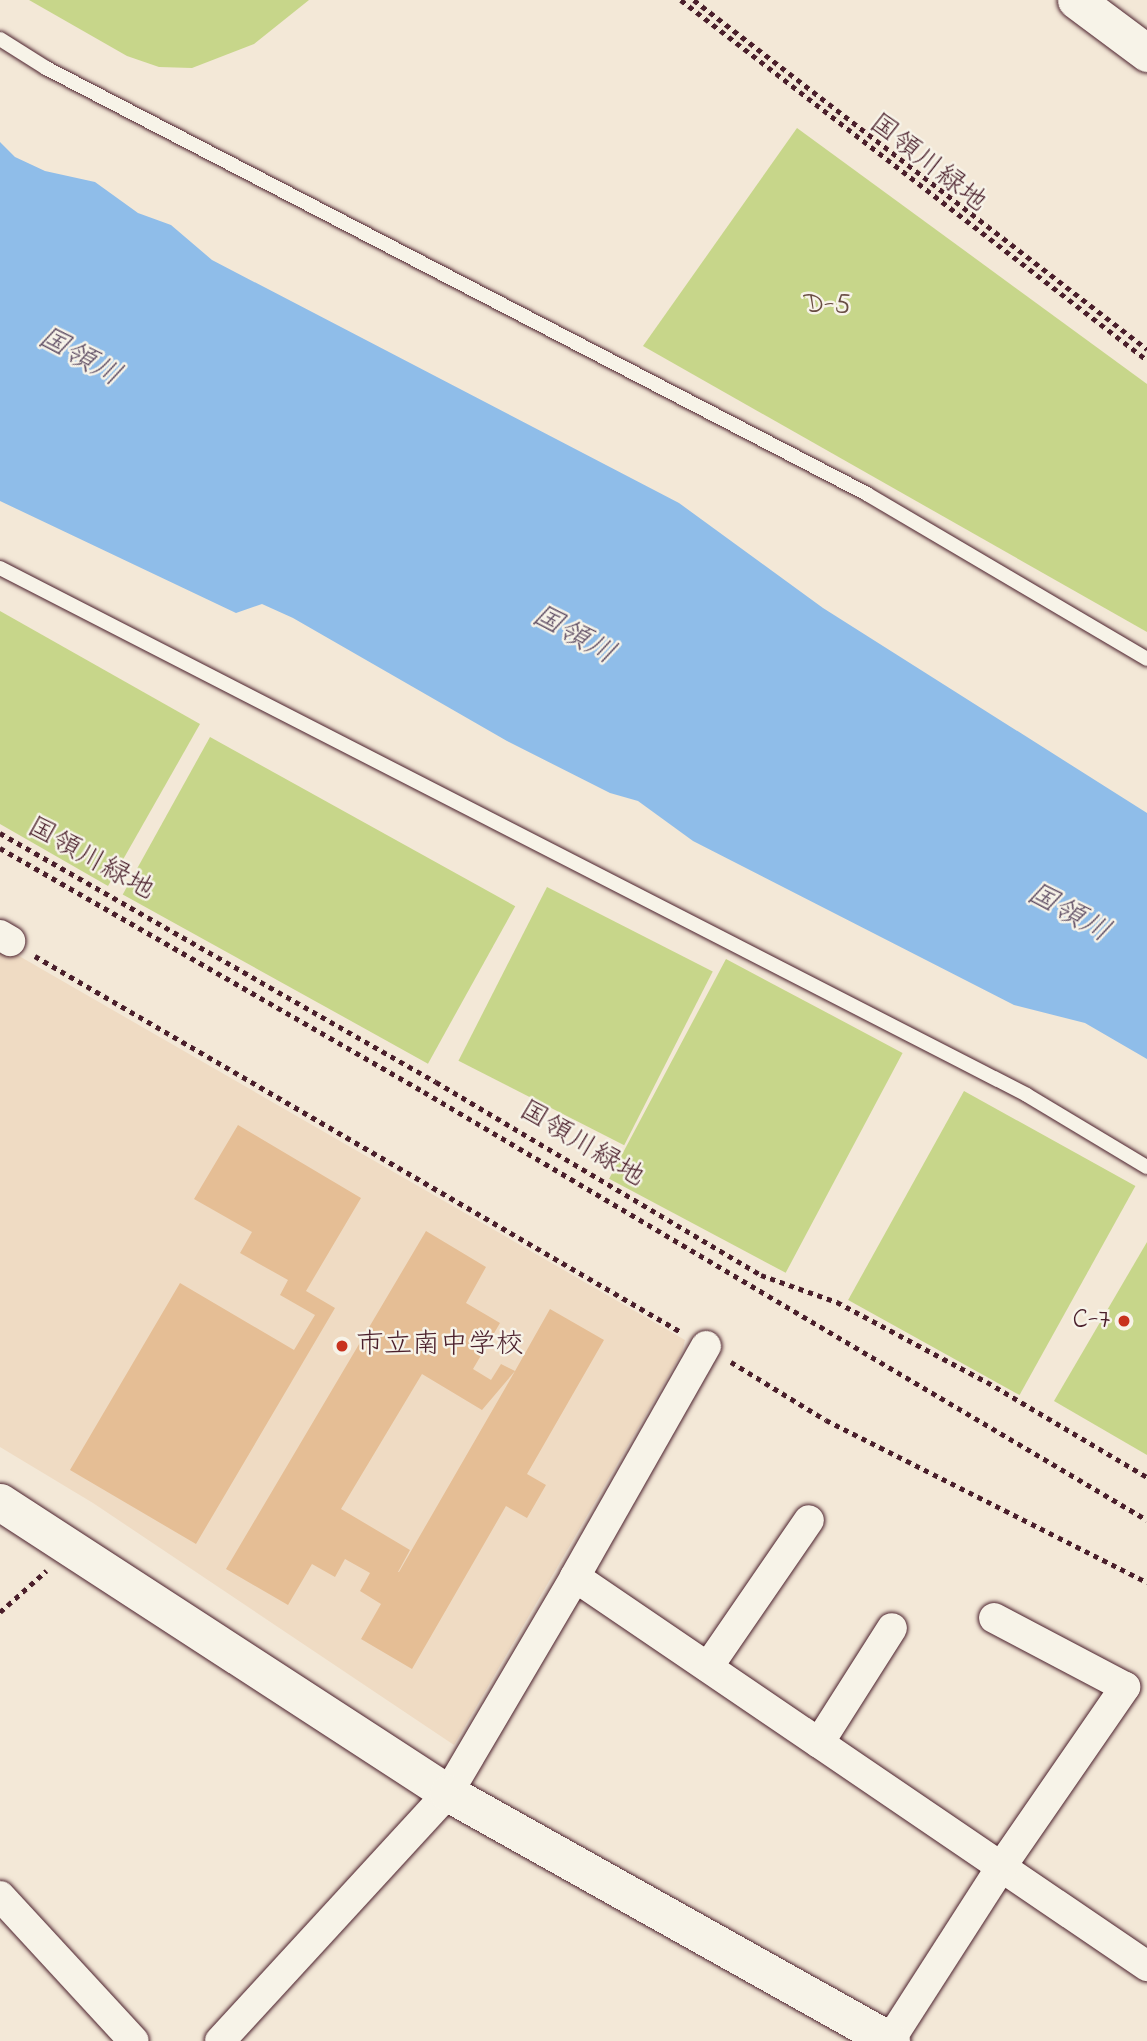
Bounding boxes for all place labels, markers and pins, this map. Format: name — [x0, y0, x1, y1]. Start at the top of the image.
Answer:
place label: C-7 — [1073, 1304, 1110, 1338]
marker: C-7 — [1116, 1313, 1132, 1329]
place label: 市立南中学校 — [356, 1329, 524, 1363]
marker: 市立南中学校 — [334, 1338, 350, 1354]

